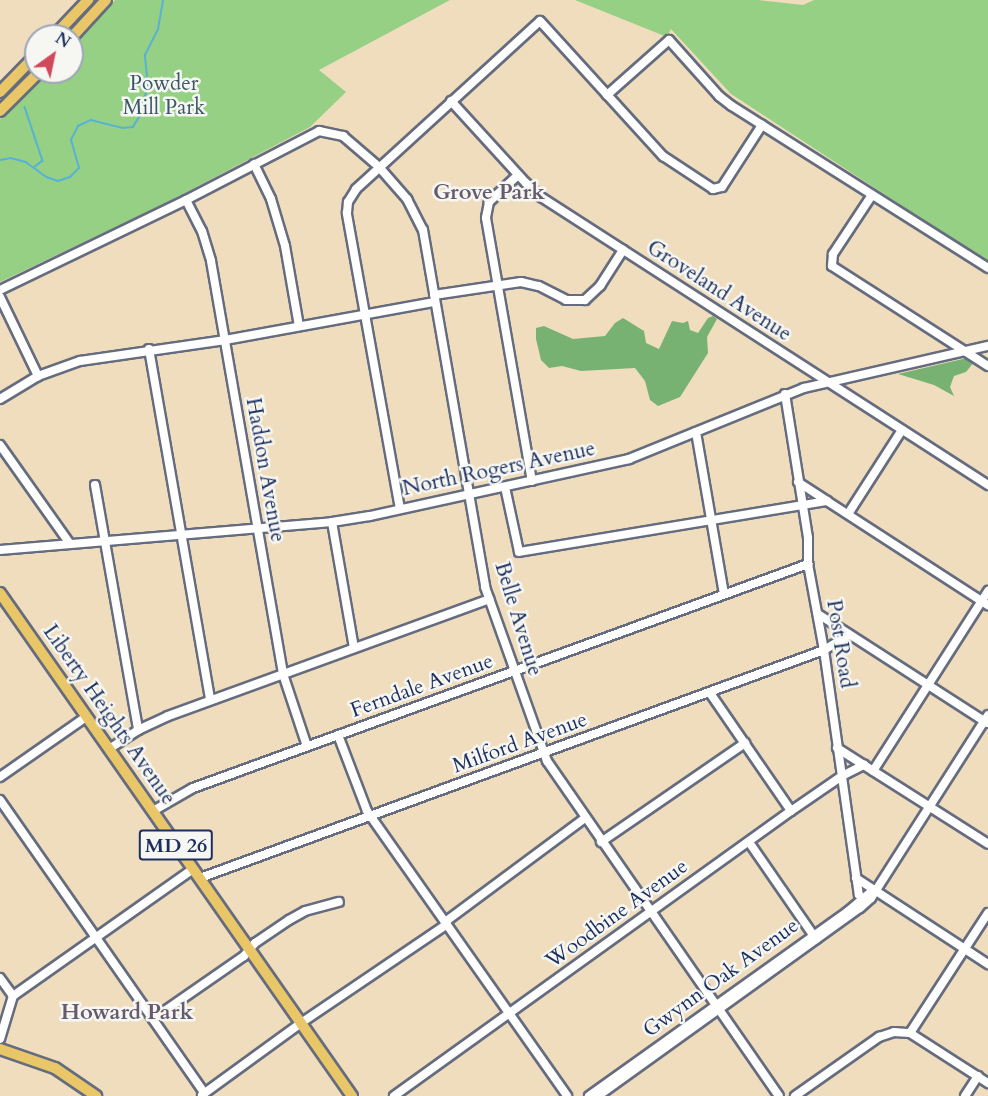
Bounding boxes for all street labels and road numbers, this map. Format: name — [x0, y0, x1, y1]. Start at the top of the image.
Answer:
street label: Groveland Avenue — [642, 235, 796, 347]
street label: Haddon Avenue — [240, 396, 290, 544]
street label: North Rogers Avenue — [400, 436, 598, 502]
street label: Belle Avenue — [489, 559, 547, 679]
street label: Post Road — [821, 598, 859, 690]
street label: Liberty Heights Avenue — [37, 620, 181, 810]
street label: Ferndale Avenue — [347, 649, 497, 723]
street label: Milford Avenue — [449, 707, 591, 779]
road number: MD 26 — [138, 828, 213, 862]
street label: Woodbine Avenue — [541, 854, 693, 974]
street label: Gwynn Oak Avenue — [638, 913, 804, 1043]

